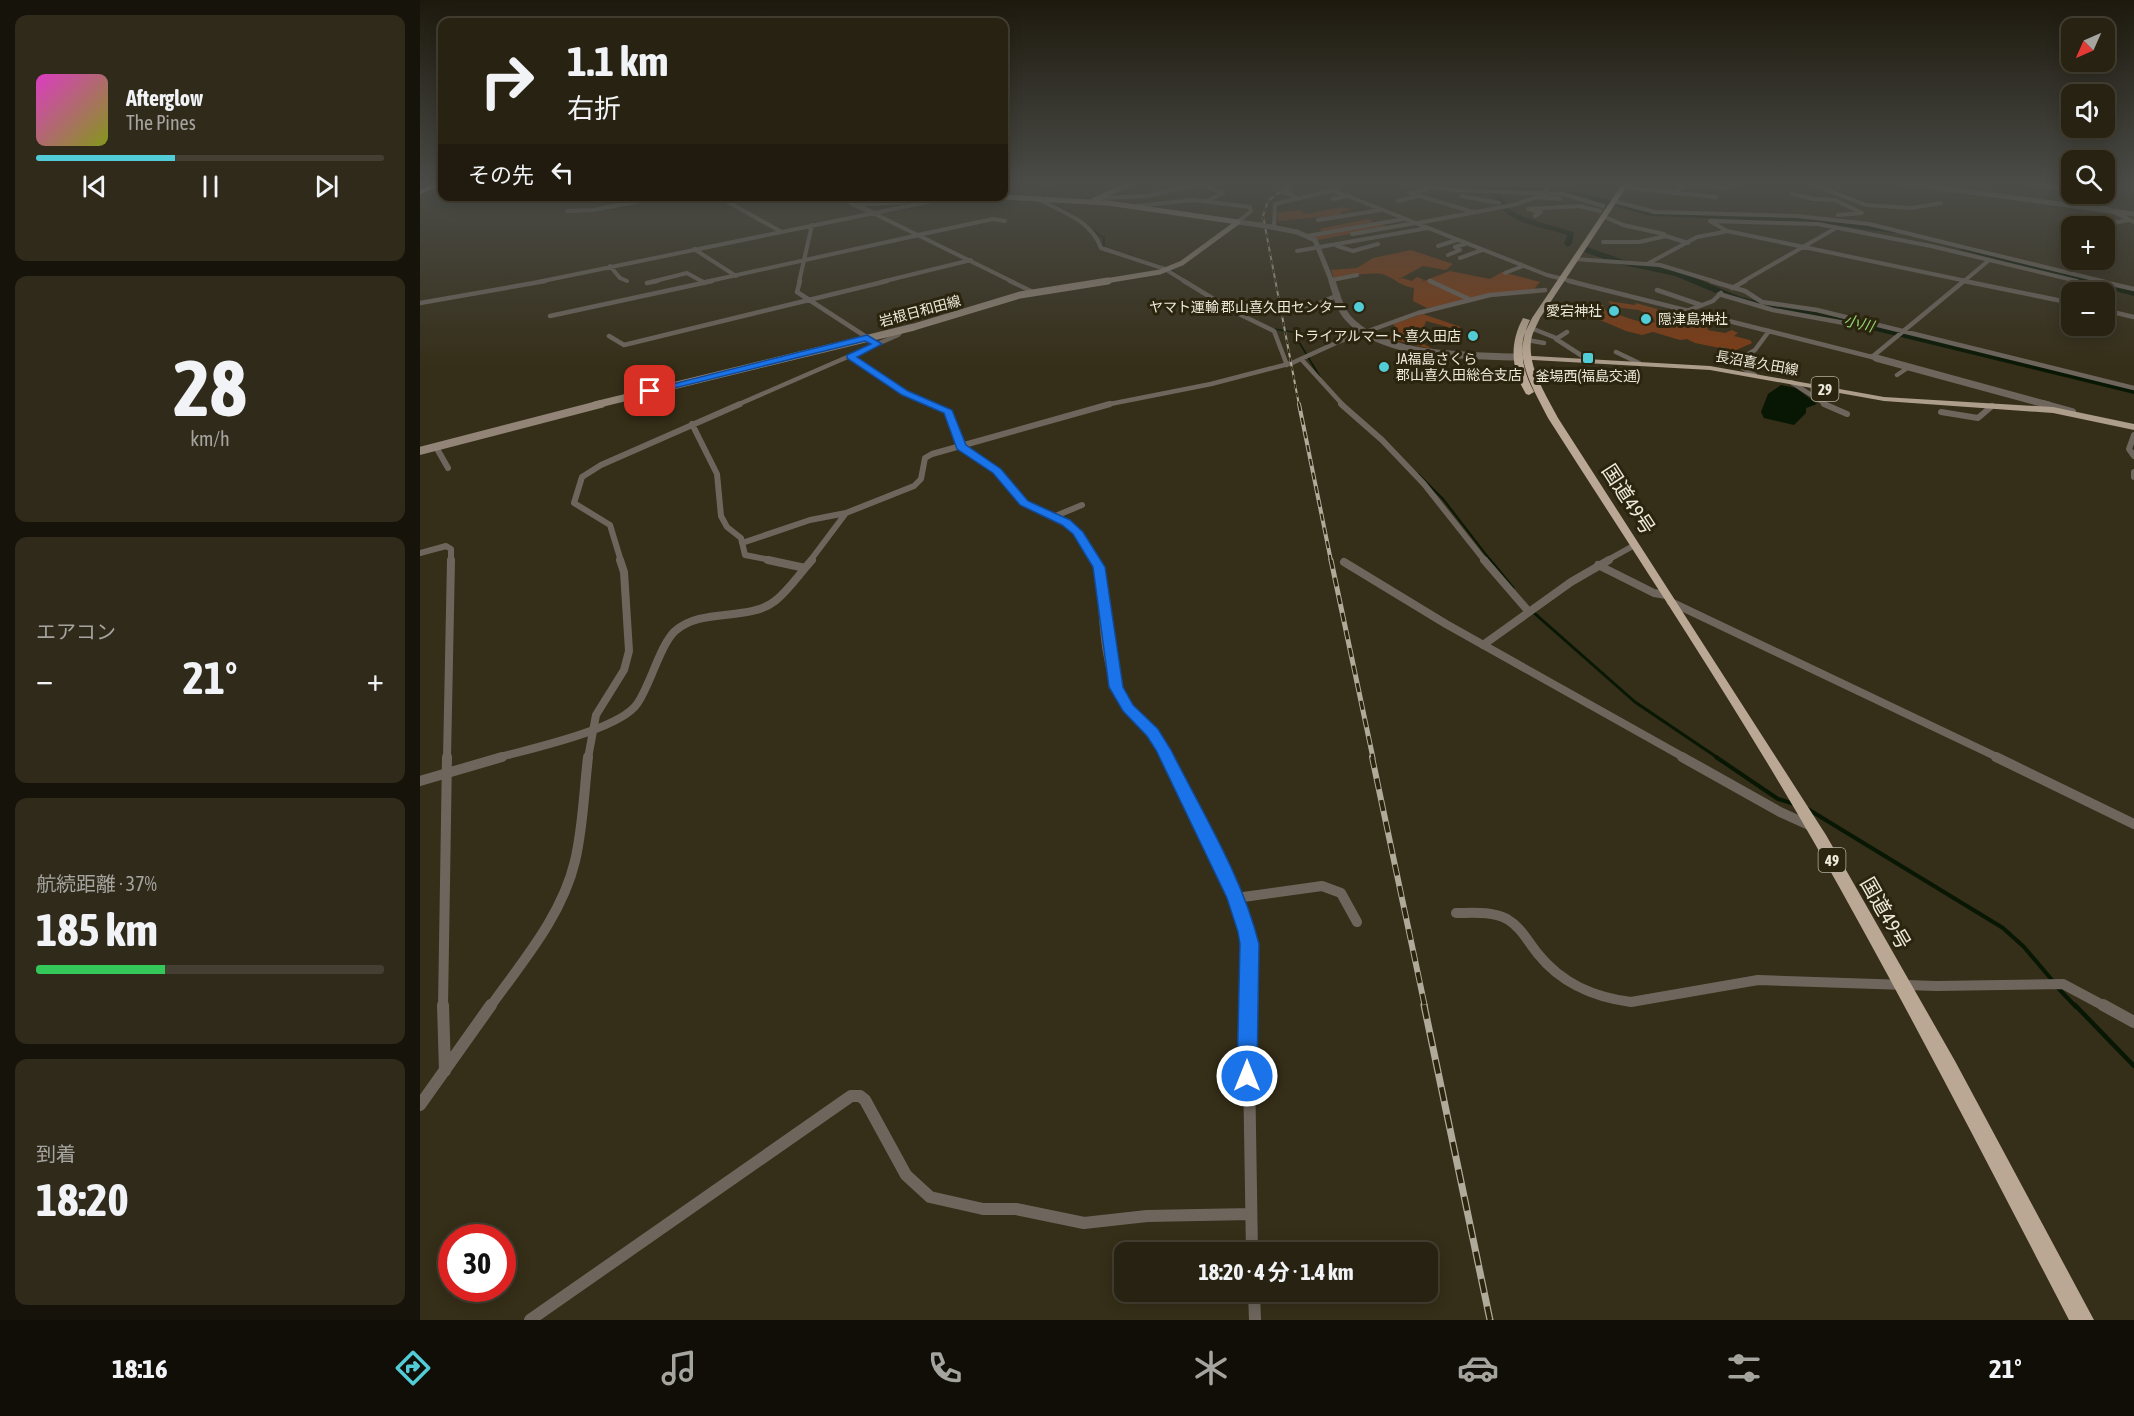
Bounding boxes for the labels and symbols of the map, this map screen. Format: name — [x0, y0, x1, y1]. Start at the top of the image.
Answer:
north arrow — [2061, 18, 2115, 72]
street label: 岩根日和田線 — [877, 292, 963, 330]
place label: ヤマト運輸 郡山喜久田センター — [1149, 299, 1347, 315]
marker: ヤマト運輸 郡山喜久田センター — [1352, 300, 1366, 314]
place label: 愛宕神社 — [1546, 303, 1602, 319]
marker: 愛宕神社 — [1607, 304, 1621, 318]
place label: 隠津島神社 — [1658, 311, 1728, 327]
water label: 小川 — [1842, 311, 1878, 335]
marker: 隠津島神社 — [1639, 312, 1653, 326]
place label: トライアルマート 喜久田店 — [1291, 328, 1461, 344]
marker: トライアルマート 喜久田店 — [1466, 329, 1480, 343]
street label: 長沼喜久田線 — [1714, 348, 1800, 378]
place label: JA福島さくら 郡山喜久田総合支店 — [1396, 351, 1522, 383]
marker: 釜場西(福島交通) — [1581, 351, 1595, 365]
marker: JA福島さくら 郡山喜久田総合支店 — [1377, 360, 1391, 374]
pin — [624, 365, 675, 416]
place label: 釜場西(福島交通) — [1536, 368, 1640, 384]
road number: 29 — [1812, 377, 1838, 401]
street label: 国道49号 — [1598, 460, 1660, 538]
road number: 49 — [1818, 848, 1846, 872]
street label: 国道49号 — [1856, 873, 1916, 953]
position arrow — [1215, 1044, 1279, 1108]
speed limit sign: 30 — [438, 1224, 516, 1302]

